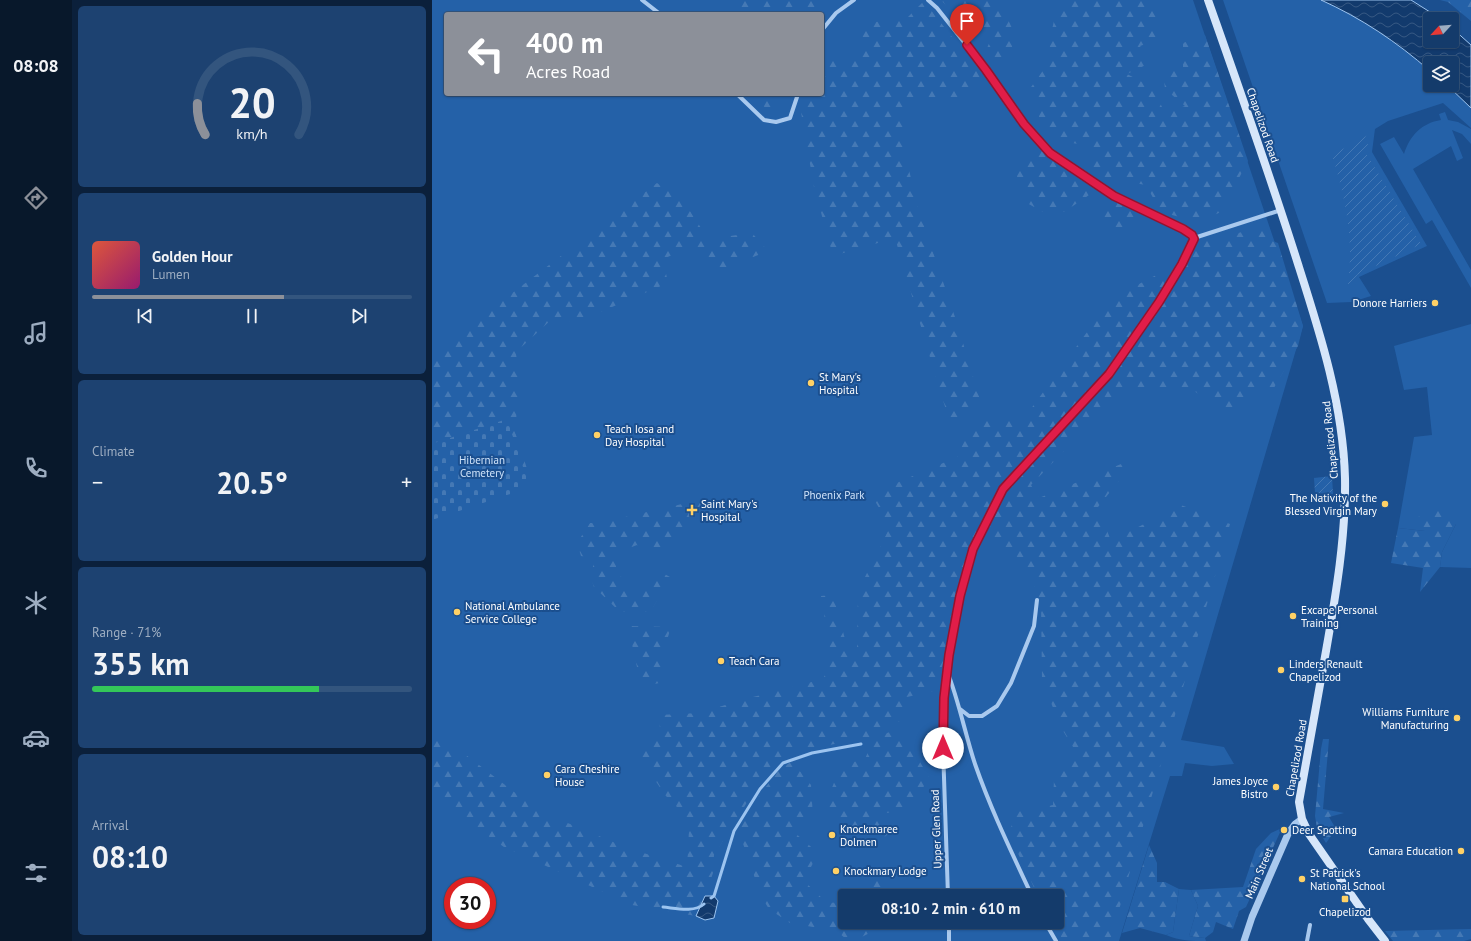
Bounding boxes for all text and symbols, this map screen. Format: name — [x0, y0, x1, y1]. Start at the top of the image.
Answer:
pin — [950, 4, 984, 45]
icon: arrive — [956, 10, 978, 32]
north arrow — [1423, 12, 1459, 48]
map controls — [1423, 12, 1459, 92]
text: 400 m — [526, 24, 603, 61]
icon: left — [460, 28, 512, 80]
text: 08:08 — [13, 54, 59, 77]
button: layers — [1423, 56, 1459, 92]
text: Acres Road — [526, 60, 610, 83]
text: 20 — [228, 75, 276, 128]
street label: Chapelizod Road — [1244, 86, 1282, 164]
text: km/h — [236, 123, 268, 142]
icon: directions — [22, 184, 50, 212]
text: Golden Hour — [152, 247, 232, 266]
text: Lumen — [152, 266, 190, 283]
place label: Donore Harriers — [1352, 296, 1427, 310]
marker: Donore Harriers — [1430, 298, 1440, 308]
icon: previous — [134, 305, 156, 327]
icon: pause — [241, 305, 263, 327]
icon: next — [348, 305, 370, 327]
icon: music — [22, 319, 50, 347]
place label: St Mary's Hospital — [819, 370, 861, 397]
marker: St Mary's Hospital — [806, 378, 816, 388]
street label: Chapelizod Road — [1319, 400, 1341, 480]
place label: Teach Iosa and Day Hospital — [605, 422, 674, 449]
marker: Teach Iosa and Day Hospital — [592, 430, 602, 440]
text: Climate — [92, 443, 135, 460]
park label: Hibernian Cemetery — [459, 453, 505, 480]
icon: phone — [22, 454, 50, 482]
text: 20.5° — [216, 463, 288, 502]
text: − — [92, 468, 103, 496]
text: + — [401, 468, 412, 496]
park label: Phoenix Park — [803, 488, 865, 502]
place label: The Nativity of the Blessed Virgin Mary — [1285, 491, 1378, 518]
place label: Saint Mary's Hospital — [701, 497, 758, 524]
marker: The Nativity of the Blessed Virgin Mary — [1380, 499, 1390, 509]
marker: Saint Mary's Hospital — [686, 504, 698, 516]
icon: climate — [22, 589, 50, 617]
place label: National Ambulance Service College — [465, 599, 560, 626]
place label: Excape Personal Training — [1301, 603, 1378, 630]
marker: National Ambulance Service College — [452, 607, 462, 617]
marker: Excape Personal Training — [1288, 611, 1298, 621]
text: Range · 71% — [92, 624, 161, 641]
text: 355 km — [92, 644, 190, 683]
place label: Teach Cara — [729, 654, 779, 668]
marker: Teach Cara — [716, 656, 726, 666]
place label: Linders Renault Chapelizod — [1289, 657, 1363, 684]
marker: Linders Renault Chapelizod — [1276, 665, 1286, 675]
place label: Williams Furniture Manufacturing — [1362, 705, 1449, 732]
marker: Williams Furniture Manufacturing — [1452, 713, 1462, 723]
street label: Chapelizod Road — [1282, 718, 1310, 798]
icon: car — [22, 724, 50, 752]
position arrow — [922, 727, 964, 769]
place label: Cara Cheshire House — [555, 762, 620, 789]
marker: Cara Cheshire House — [542, 770, 552, 780]
place label: James Joyce Bistro — [1212, 774, 1268, 801]
marker: James Joyce Bistro — [1271, 782, 1281, 792]
street label: Upper Glen Road — [928, 789, 944, 869]
text: Arrival — [92, 817, 128, 834]
place label: Knockmaree Dolmen — [840, 822, 898, 849]
place label: Deer Spotting — [1292, 823, 1357, 837]
marker: Deer Spotting — [1279, 825, 1289, 835]
marker: Knockmaree Dolmen — [827, 830, 837, 840]
text: 08:10 — [92, 837, 168, 876]
place label: Camara Education — [1368, 844, 1453, 858]
street label: Main Street — [1242, 845, 1276, 901]
marker: Camara Education — [1456, 846, 1466, 856]
icon: filters — [22, 859, 50, 887]
place label: Knockmary Lodge — [844, 864, 927, 878]
marker: Knockmary Lodge — [831, 866, 841, 876]
place label: St Patrick's National School — [1310, 866, 1386, 893]
marker: St Patrick's National School — [1297, 874, 1307, 884]
speed limit sign: 30 — [444, 877, 496, 929]
marker: Chapelizod — [1340, 894, 1350, 904]
text: 08:10 · 2 min · 610 m — [882, 899, 1020, 918]
place label: Chapelizod — [1319, 905, 1371, 919]

